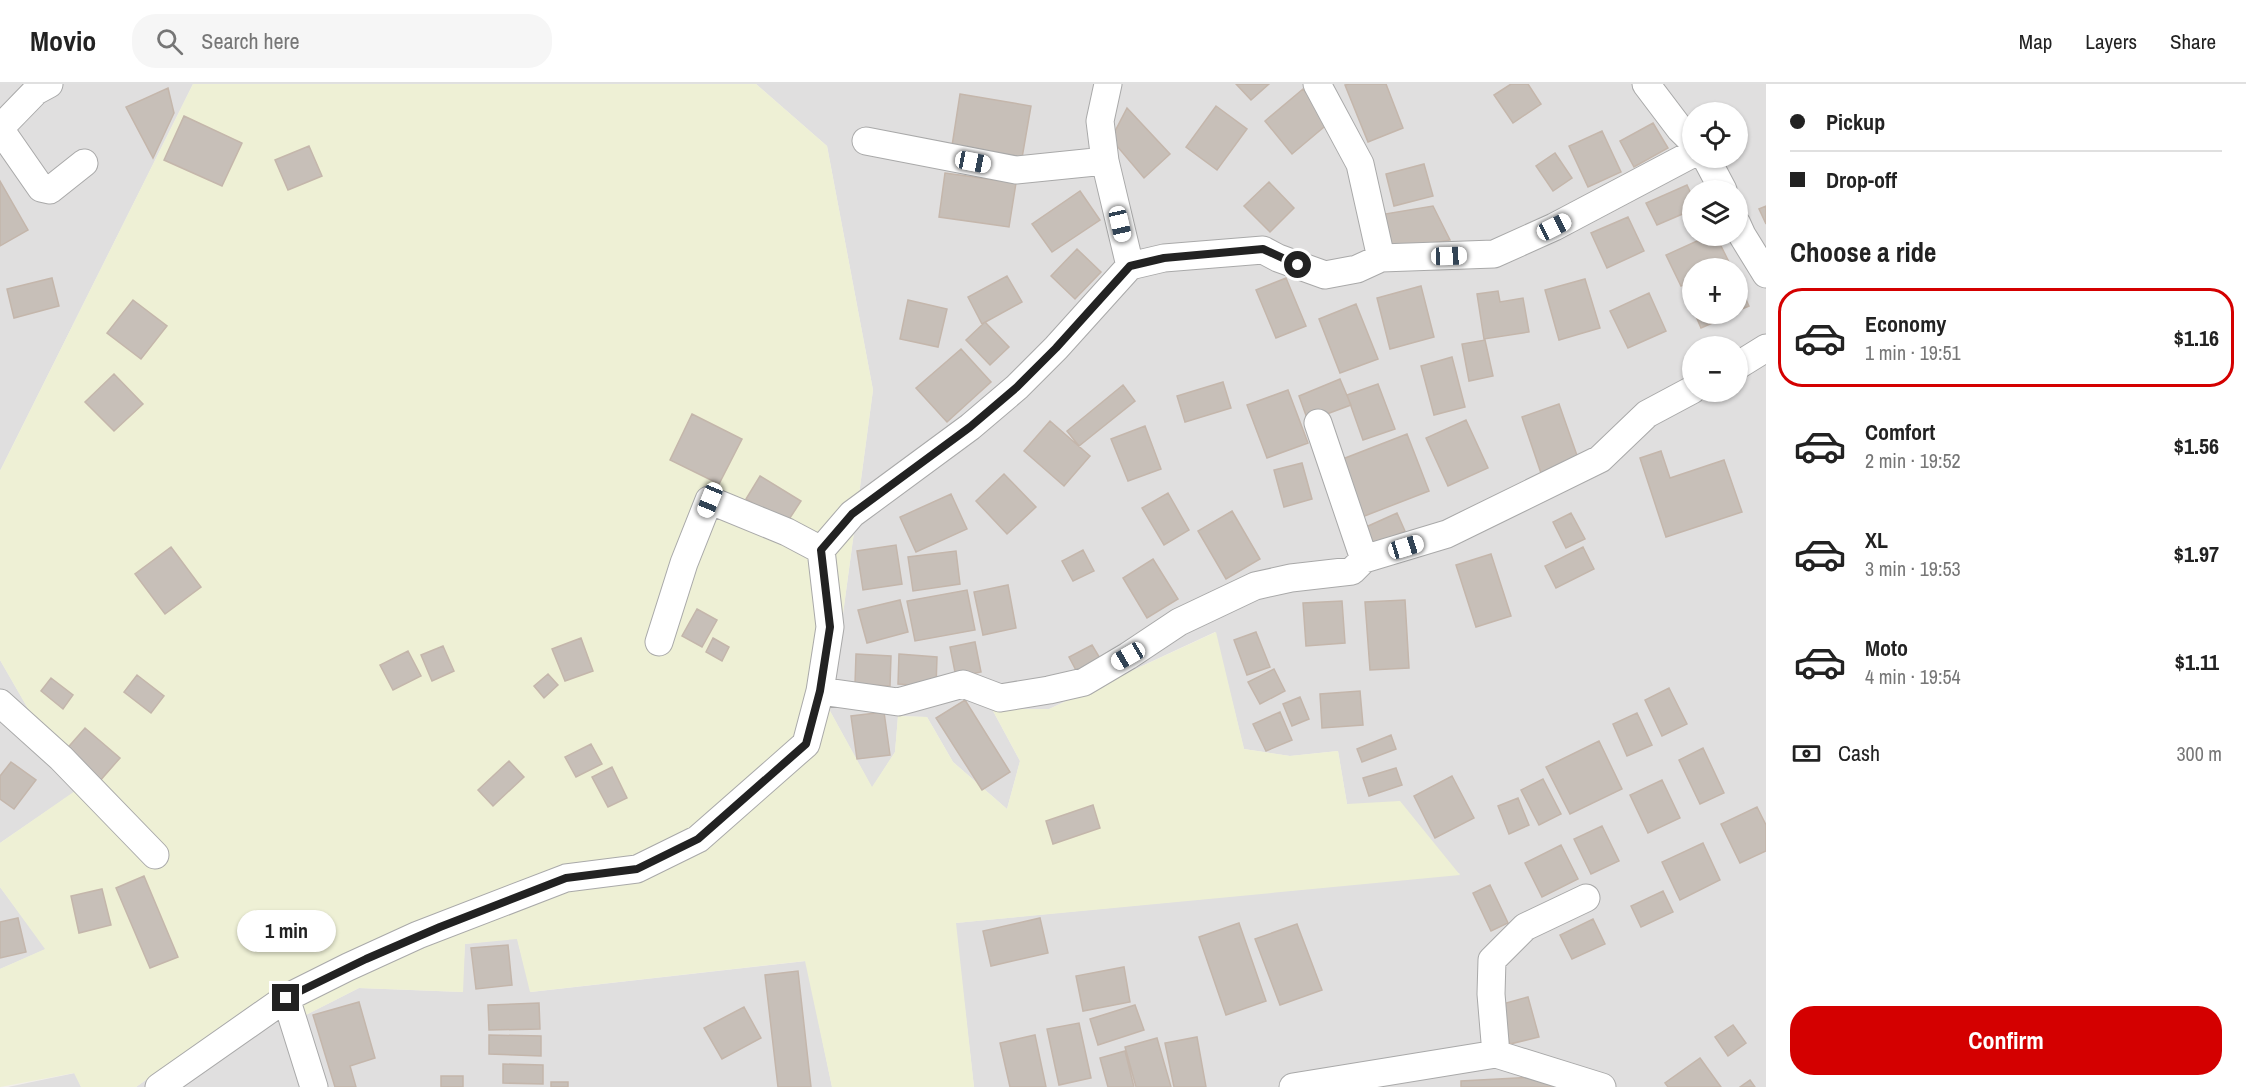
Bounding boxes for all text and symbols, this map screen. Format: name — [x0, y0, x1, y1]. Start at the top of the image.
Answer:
search box — [132, 14, 552, 68]
text: Movio — [30, 22, 96, 60]
icon: search — [153, 25, 186, 58]
text: Search here — [201, 26, 300, 56]
text: Map — [2019, 27, 2052, 56]
text: Layers — [2085, 27, 2137, 56]
text: Share — [2170, 27, 2216, 56]
map controls — [1682, 102, 1748, 402]
button: locate — [1682, 102, 1748, 168]
text: Pickup — [1826, 107, 1885, 137]
car — [954, 150, 992, 174]
text: Drop-off — [1826, 165, 1897, 195]
button: layers — [1682, 180, 1748, 246]
car — [1107, 204, 1133, 244]
car — [1534, 211, 1574, 243]
text: Choose a ride — [1790, 234, 1936, 270]
car — [1431, 246, 1467, 266]
route start — [1284, 251, 1311, 278]
button: + — [1682, 258, 1748, 324]
text: Economy — [1865, 309, 1946, 339]
icon: car — [1793, 311, 1847, 365]
text: $1.16 — [2174, 323, 2219, 353]
button: − — [1682, 336, 1748, 402]
text: 1 min · 19:51 — [1865, 339, 1961, 366]
text: Comfort — [1865, 417, 1935, 447]
icon: car — [1793, 419, 1847, 473]
text: $1.56 — [2174, 431, 2219, 461]
text: 2 min · 19:52 — [1865, 447, 1961, 474]
car — [695, 480, 725, 520]
text: XL — [1865, 525, 1888, 555]
icon: car — [1793, 527, 1847, 581]
car — [1386, 533, 1426, 561]
text: $1.97 — [2174, 539, 2219, 569]
text: 3 min · 19:53 — [1865, 555, 1961, 582]
text: Moto — [1865, 633, 1908, 663]
icon: car — [1793, 635, 1847, 689]
car — [1108, 639, 1148, 673]
text: $1.11 — [2175, 647, 2219, 677]
text: 4 min · 19:54 — [1865, 663, 1961, 690]
icon: cash — [1790, 737, 1823, 770]
text: Cash — [1838, 738, 1880, 768]
text: 300 m — [2176, 740, 2222, 767]
callout: 1 min — [236, 911, 336, 953]
text: 1 min — [265, 917, 308, 944]
route end — [272, 984, 299, 1011]
button: Confirm — [1790, 1006, 2222, 1075]

